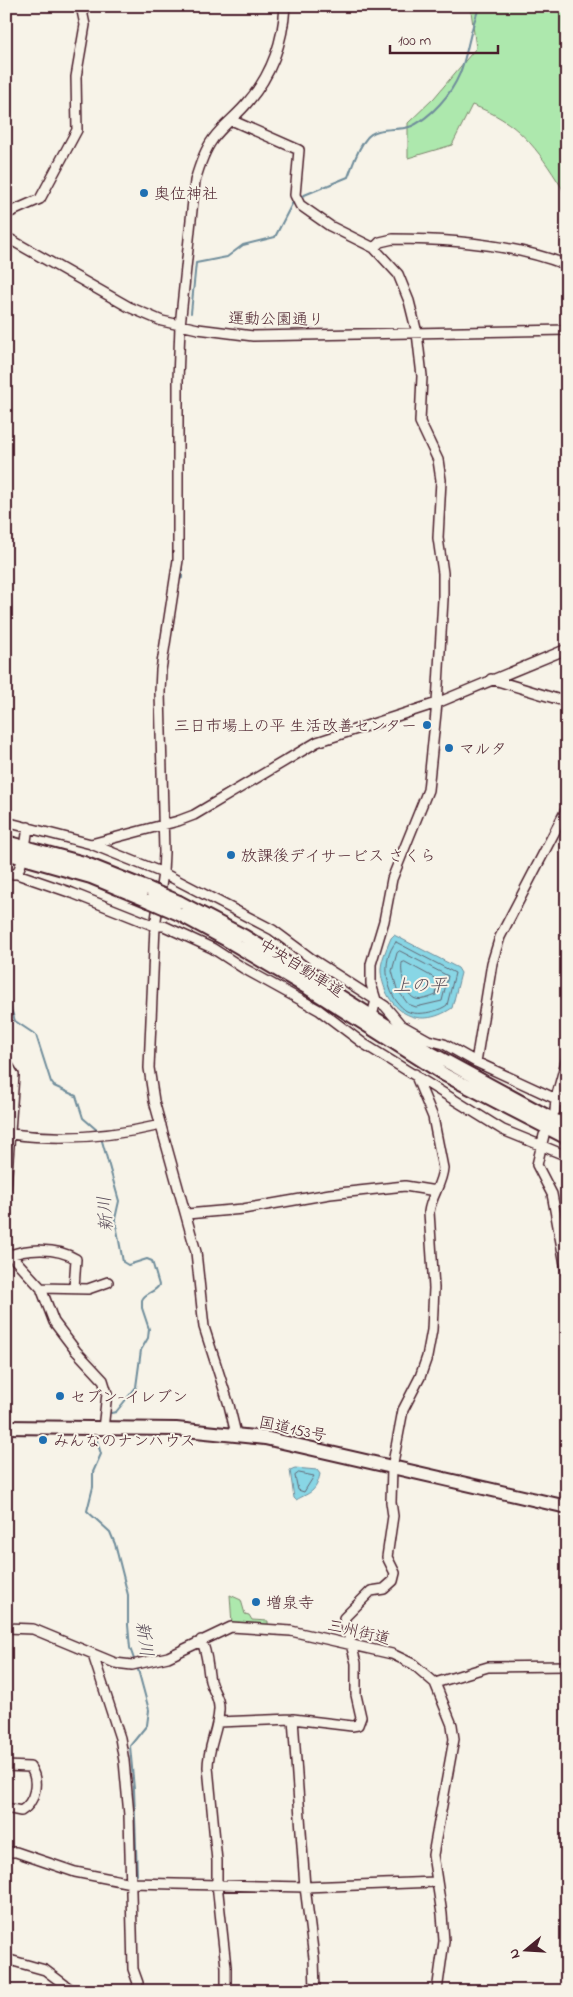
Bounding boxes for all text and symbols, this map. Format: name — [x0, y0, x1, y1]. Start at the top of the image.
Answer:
scale bar — [390, 22, 498, 54]
text: 100 m — [398, 30, 431, 52]
place label: 奥位神社 — [154, 183, 218, 207]
marker: 奥位神社 — [138, 187, 150, 199]
street label: 運動公園通り — [228, 307, 324, 333]
place label: 三日市場上の平 生活改善センター — [174, 715, 417, 739]
marker: 三日市場上の平 生活改善センター — [421, 719, 433, 731]
place label: マルタ — [459, 738, 507, 762]
marker: マルタ — [443, 742, 455, 754]
place label: 放課後デイサービス さくら — [241, 845, 436, 869]
marker: 放課後デイサービス さくら — [225, 849, 237, 861]
street label: 中央自動車道 — [254, 933, 348, 1004]
water label: 上の平 — [393, 974, 448, 1000]
water label: 新川 — [93, 1195, 121, 1233]
place label: セブン-イレブン — [70, 1386, 188, 1410]
marker: セブン-イレブン — [54, 1390, 66, 1402]
street label: 国道153号 — [256, 1411, 329, 1449]
place label: みんなのナンハウス — [53, 1430, 195, 1454]
marker: みんなのナンハウス — [37, 1434, 49, 1446]
place label: 増泉寺 — [266, 1592, 314, 1616]
marker: 増泉寺 — [250, 1596, 262, 1608]
street label: 三州街道 — [325, 1614, 392, 1652]
water label: 新川 — [128, 1620, 158, 1659]
north arrow — [500, 1924, 550, 1974]
text: N — [504, 1946, 527, 1961]

